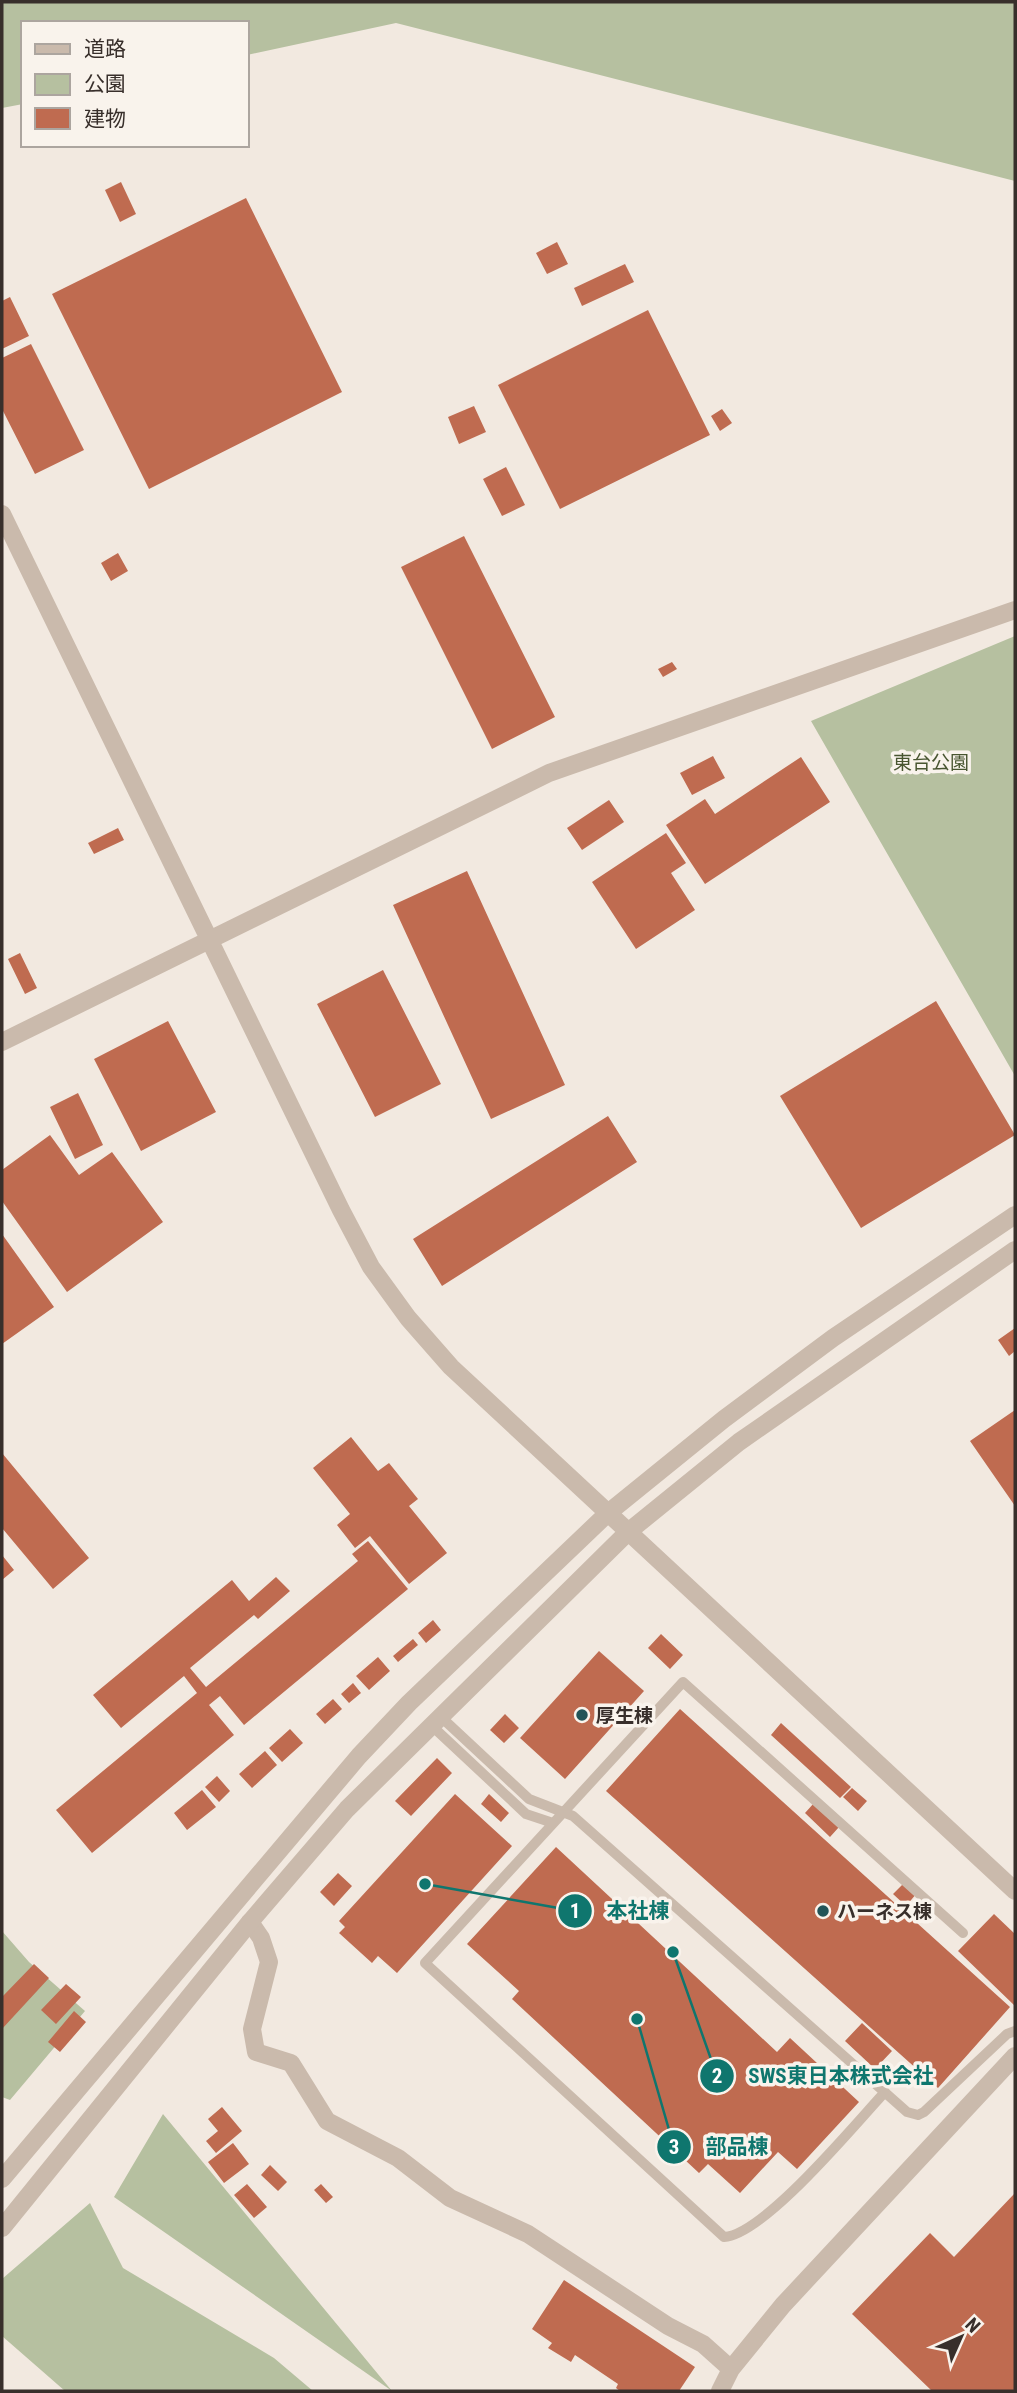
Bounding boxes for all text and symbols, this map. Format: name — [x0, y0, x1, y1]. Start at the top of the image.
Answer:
legend — [21, 21, 248, 147]
text: 道路 — [84, 37, 126, 61]
text: 公園 — [84, 72, 126, 96]
text: 建物 — [84, 107, 126, 131]
park label: 東台公園 — [893, 751, 969, 774]
place label: 厚生棟 — [596, 1704, 653, 1727]
marker: 厚生棟 — [574, 1707, 590, 1723]
callout: 本社棟 — [557, 1890, 683, 1932]
text: 1 — [570, 1899, 580, 1923]
text: 本社棟 — [607, 1899, 670, 1923]
place label: ハーネス棟 — [837, 1900, 932, 1923]
marker: ハーネス棟 — [815, 1903, 831, 1919]
callout: SWS東日本株式会社 — [700, 2055, 948, 2097]
text: 2 — [712, 2064, 722, 2088]
text: SWS東日本株式会社 — [748, 2064, 934, 2088]
callout: 部品棟 — [657, 2126, 783, 2168]
text: 3 — [669, 2135, 679, 2159]
text: 部品棟 — [706, 2135, 769, 2159]
north arrow — [926, 2302, 996, 2372]
text: N — [960, 2313, 985, 2338]

